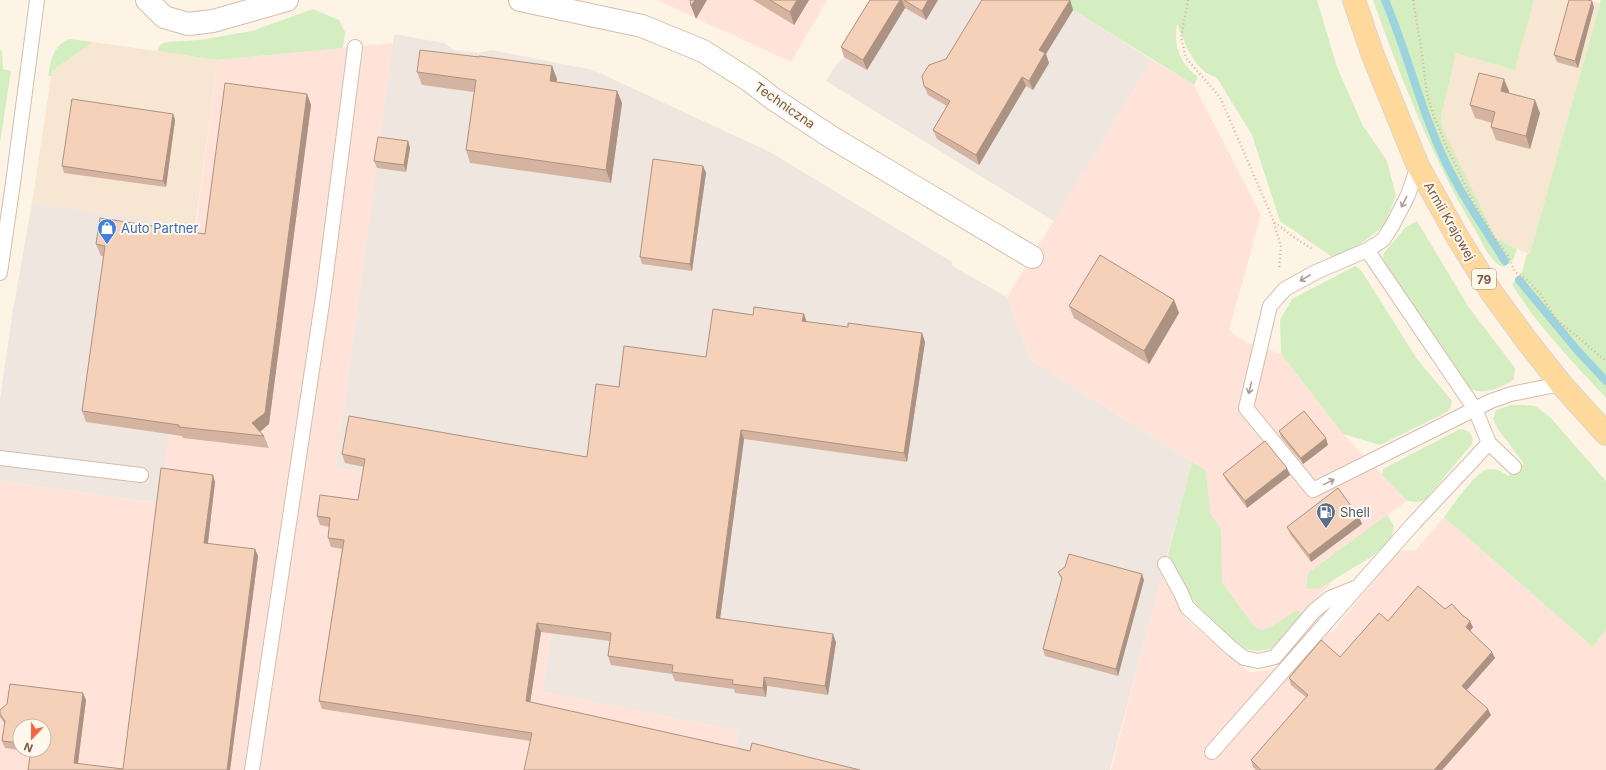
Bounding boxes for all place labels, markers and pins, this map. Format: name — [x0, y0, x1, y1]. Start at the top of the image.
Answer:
shop icon: Auto Partner — [96, 217, 118, 245]
place label: Auto Partner — [121, 220, 198, 236]
fuel station icon: Shell — [1315, 501, 1337, 529]
place label: Shell — [1340, 504, 1370, 520]

